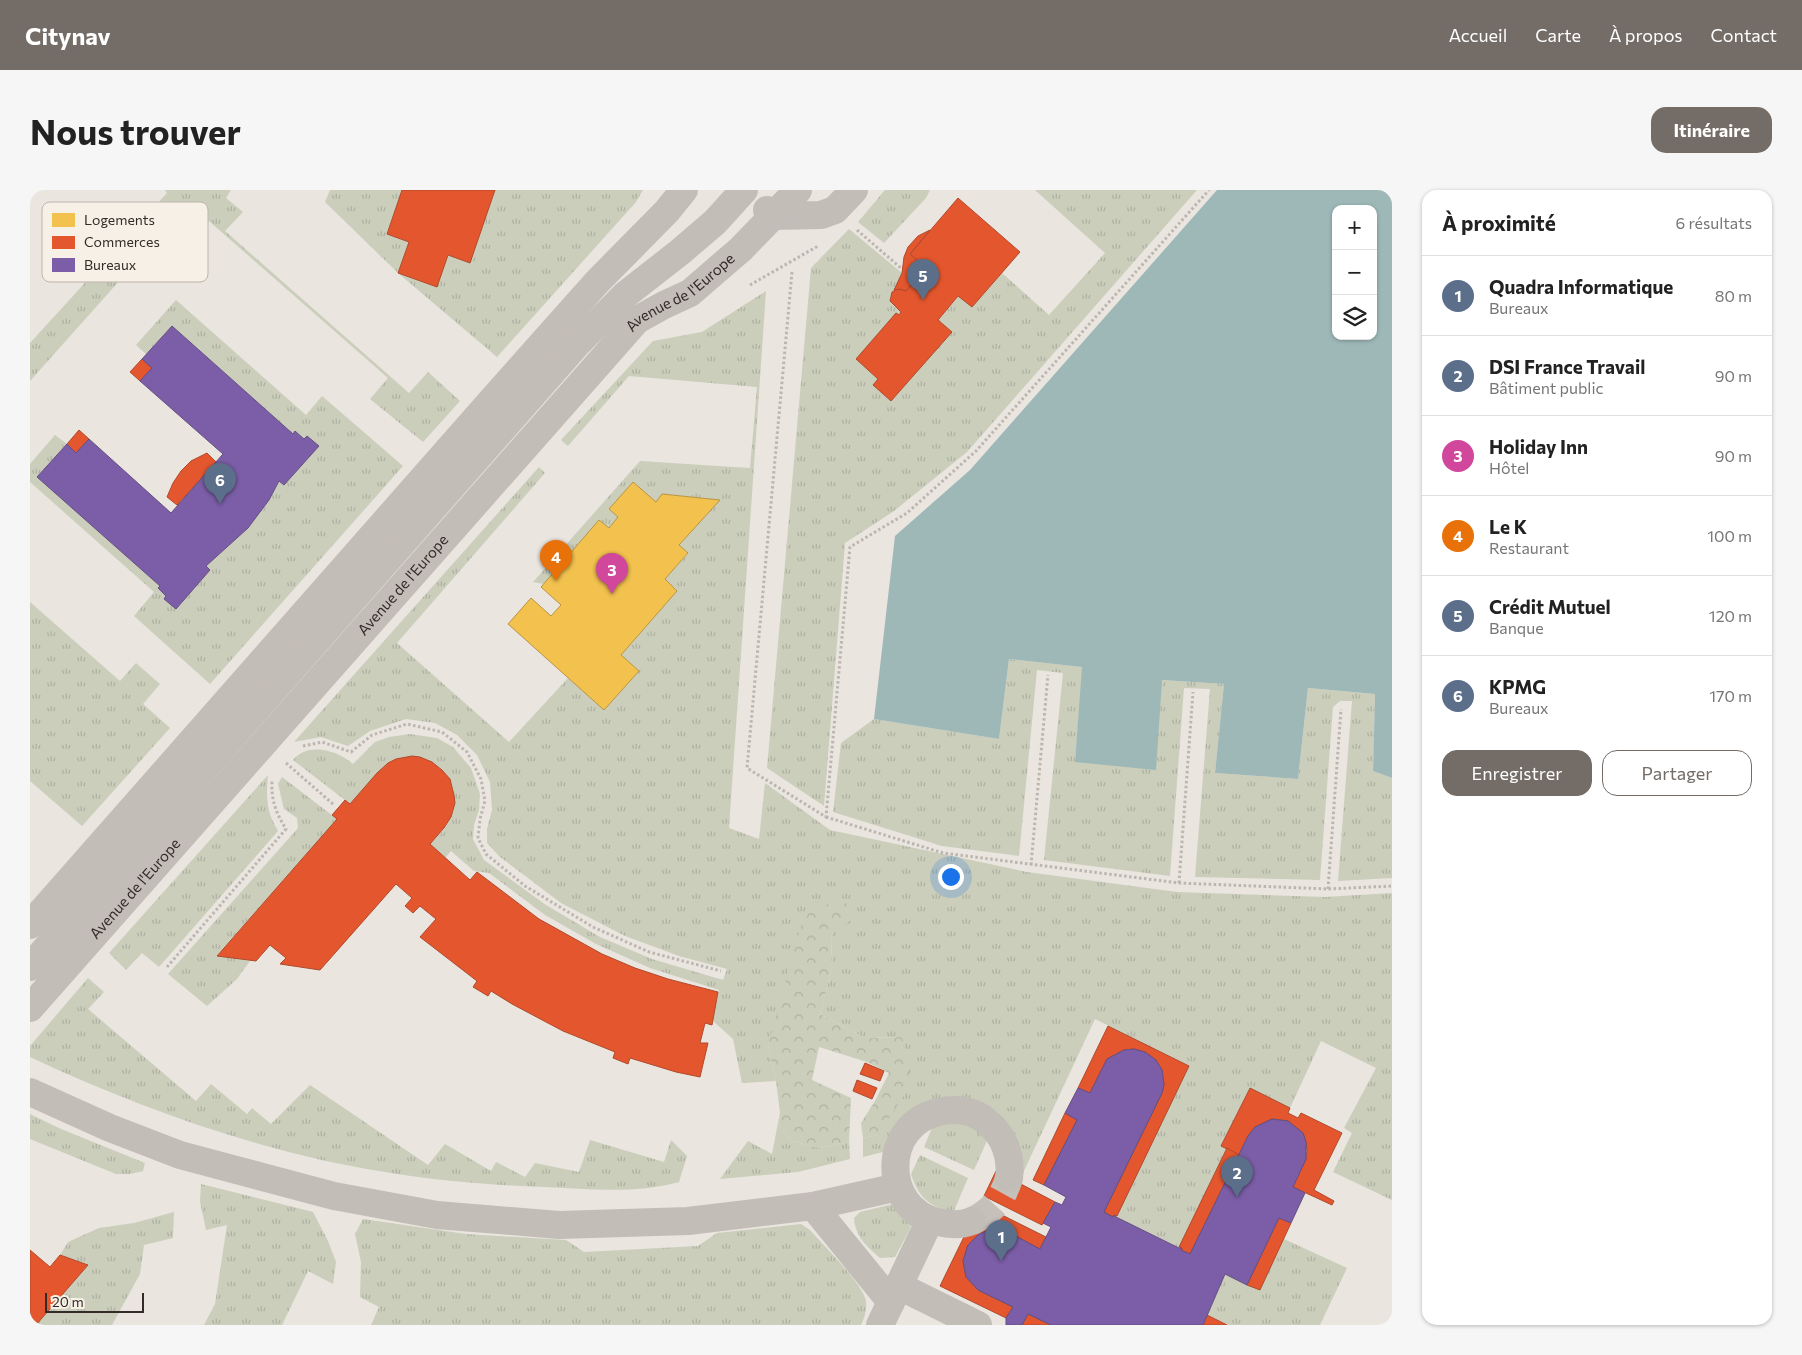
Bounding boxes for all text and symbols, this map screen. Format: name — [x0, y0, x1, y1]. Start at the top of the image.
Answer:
text: Citynav — [25, 21, 111, 50]
text: Accueil — [1449, 24, 1507, 46]
text: Carte — [1535, 24, 1581, 46]
text: À propos — [1609, 24, 1683, 46]
text: Contact — [1711, 24, 1777, 46]
button: Itinéraire — [1651, 107, 1772, 153]
text: Nous trouver — [30, 109, 241, 152]
legend — [42, 202, 208, 282]
map controls — [1332, 205, 1377, 340]
button: + — [1332, 205, 1377, 250]
text: À proximité — [1442, 210, 1556, 235]
text: Logements — [84, 211, 155, 228]
text: 6 résultats — [1676, 213, 1752, 232]
text: Commerces — [84, 233, 160, 250]
street label: Avenue de l'Europe — [621, 249, 738, 335]
button: − — [1332, 250, 1377, 295]
text: Bureaux — [84, 256, 137, 273]
pin: 5 — [907, 259, 939, 300]
text: Quadra Informatique — [1489, 275, 1673, 298]
text: 1 — [1454, 286, 1462, 305]
text: 80 m — [1715, 286, 1752, 305]
button: layers — [1332, 295, 1377, 340]
text: Bureaux — [1489, 298, 1549, 317]
text: DSI France Travail — [1489, 355, 1645, 378]
text: 2 — [1453, 366, 1463, 385]
text: 90 m — [1715, 366, 1752, 385]
text: Bâtiment public — [1489, 378, 1603, 397]
text: Holiday Inn — [1489, 435, 1588, 458]
text: 3 — [1453, 446, 1463, 465]
text: 90 m — [1715, 446, 1752, 465]
text: Hôtel — [1489, 458, 1529, 477]
pin: 6 — [204, 463, 236, 504]
text: Le K — [1489, 515, 1527, 538]
text: 4 — [1453, 526, 1463, 545]
text: 100 m — [1707, 526, 1752, 545]
street label: Avenue de l'Europe — [353, 530, 452, 638]
text: Restaurant — [1489, 538, 1569, 557]
pin: 4 — [540, 540, 572, 581]
pin: 3 — [596, 553, 628, 594]
text: Crédit Mutuel — [1489, 595, 1611, 618]
text: 5 — [1453, 606, 1463, 625]
text: 120 m — [1709, 606, 1752, 625]
text: Banque — [1489, 618, 1544, 637]
text: KPMG — [1489, 675, 1546, 698]
text: 6 — [1453, 686, 1463, 705]
text: 170 m — [1709, 686, 1752, 705]
text: Bureaux — [1489, 698, 1549, 717]
button: Enregistrer — [1442, 750, 1592, 796]
button: Partager — [1602, 750, 1752, 796]
street label: Avenue de l'Europe — [85, 834, 184, 942]
your location — [938, 864, 964, 890]
pin: 2 — [1221, 1156, 1253, 1197]
pin: 1 — [985, 1220, 1017, 1261]
scale bar — [45, 1290, 144, 1313]
text: 20 m — [52, 1293, 84, 1310]

